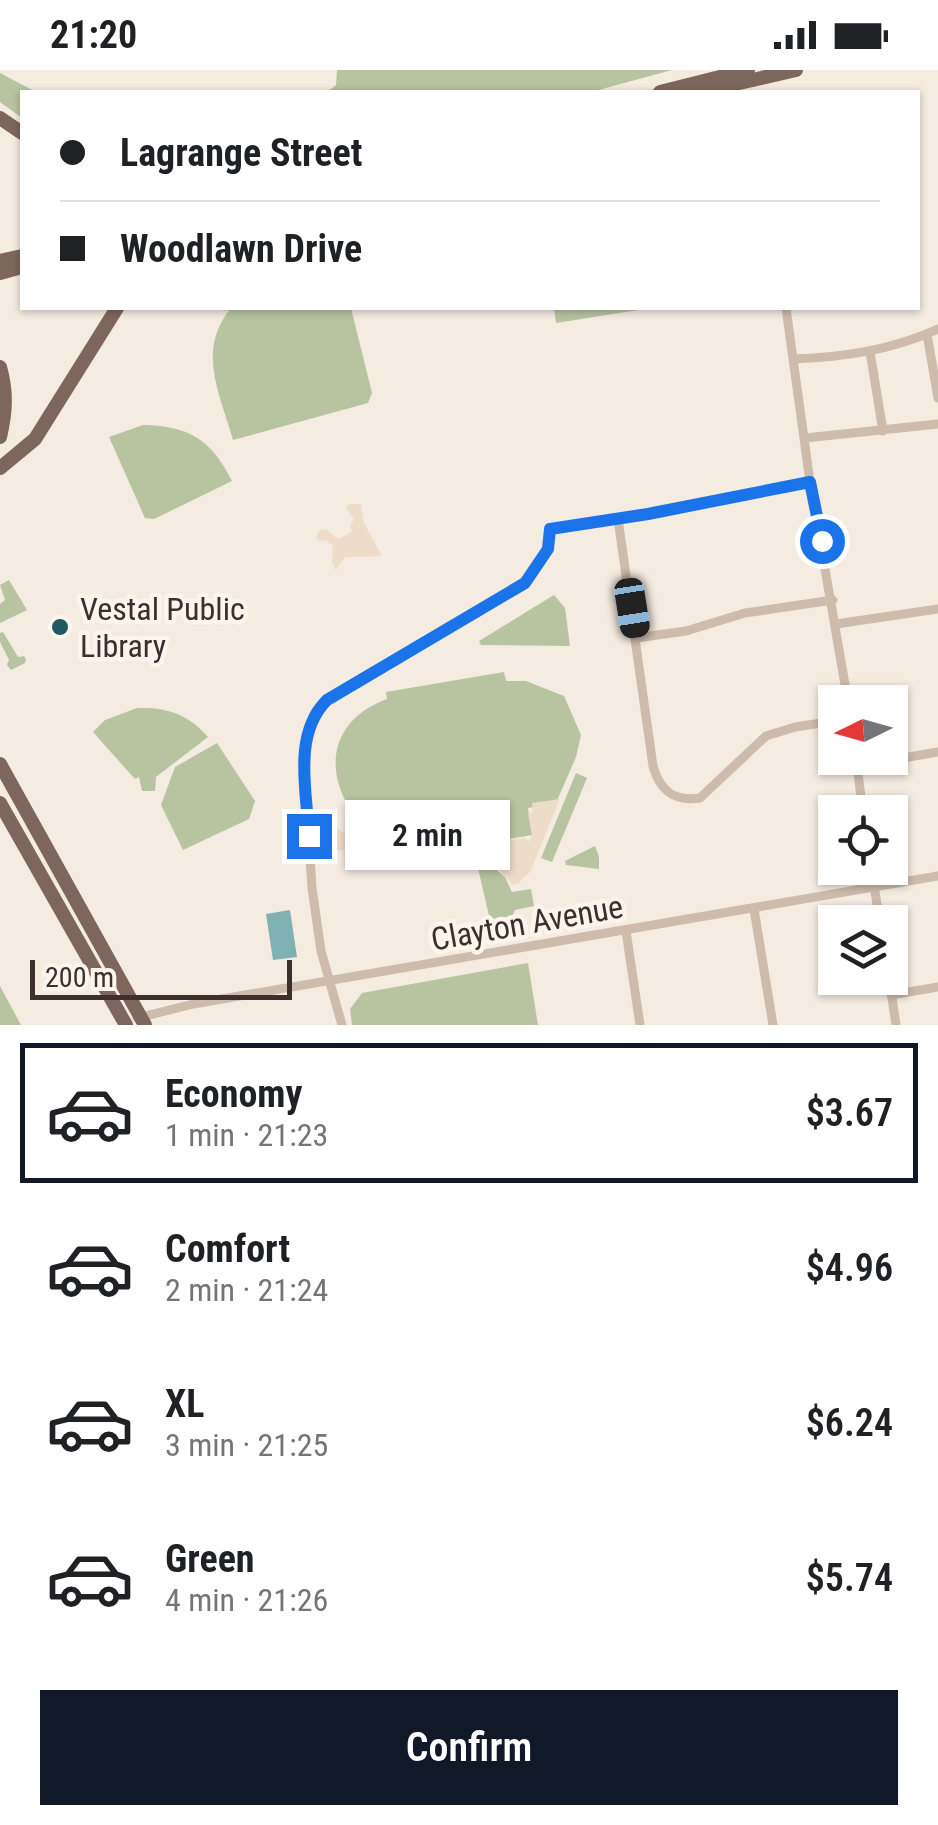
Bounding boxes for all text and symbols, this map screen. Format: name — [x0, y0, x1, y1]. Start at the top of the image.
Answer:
text: 21:20 — [50, 13, 137, 57]
text: Lagrange Street — [120, 131, 362, 175]
text: Woodlawn Drive — [120, 227, 362, 271]
route start — [800, 519, 845, 564]
car — [612, 576, 652, 640]
place label: Vestal Public Library — [80, 590, 245, 665]
marker: Vestal Public Library — [49, 616, 71, 638]
north arrow — [818, 685, 908, 775]
map controls — [818, 685, 908, 995]
button: locate — [818, 795, 908, 885]
callout: 2 min — [344, 801, 509, 871]
route end — [287, 814, 332, 859]
text: 2 min — [392, 816, 463, 854]
street label: Clayton Avenue — [428, 887, 626, 959]
button: layers — [818, 905, 908, 995]
scale bar — [30, 955, 292, 1000]
text: 200 m — [45, 961, 114, 994]
icon: car — [45, 1068, 135, 1158]
text: Economy — [165, 1072, 302, 1116]
text: $3.67 — [806, 1091, 893, 1135]
text: 1 min · 21:23 — [165, 1116, 328, 1154]
icon: car — [45, 1223, 135, 1313]
text: Comfort — [165, 1227, 290, 1271]
text: $4.96 — [806, 1246, 893, 1290]
text: 2 min · 21:24 — [165, 1271, 328, 1309]
icon: car — [45, 1378, 135, 1468]
text: XL — [165, 1382, 204, 1426]
text: $6.24 — [806, 1401, 893, 1445]
text: 3 min · 21:25 — [165, 1426, 328, 1464]
icon: car — [45, 1533, 135, 1623]
text: Green — [165, 1537, 255, 1581]
text: $5.74 — [806, 1556, 893, 1600]
text: 4 min · 21:26 — [165, 1581, 328, 1619]
button: Confirm — [40, 1690, 898, 1805]

